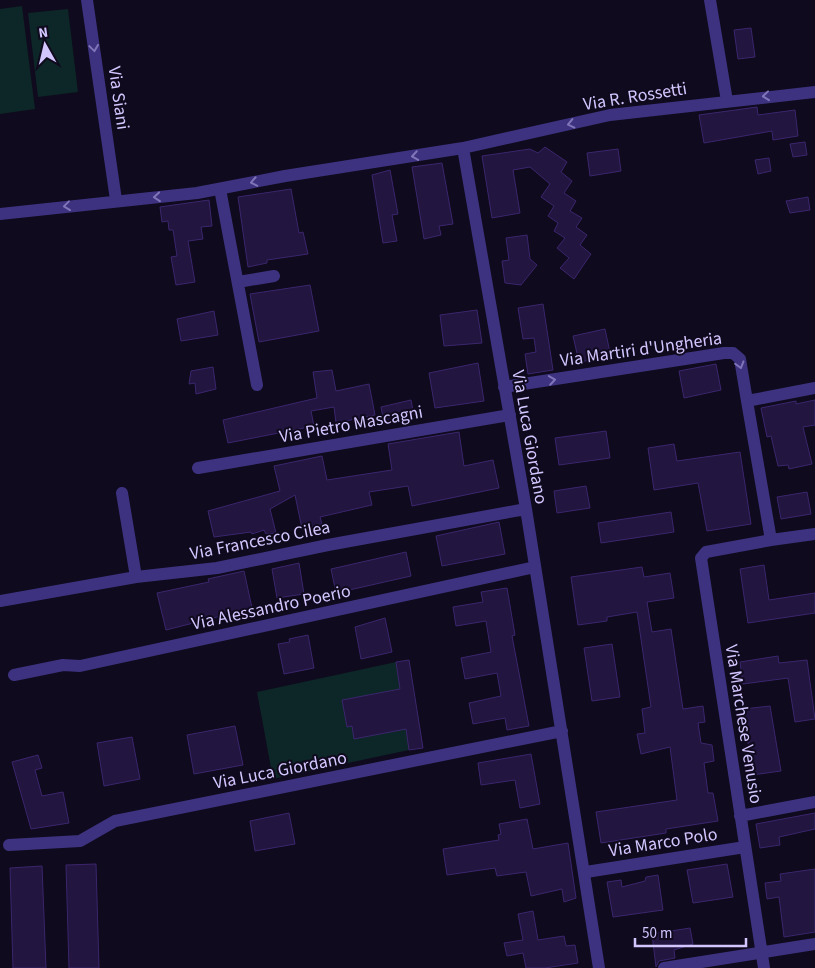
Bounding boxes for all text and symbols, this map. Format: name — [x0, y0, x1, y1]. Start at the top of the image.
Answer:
north arrow — [20, 20, 70, 70]
text: N — [37, 23, 49, 44]
one-way arrow — [88, 45, 99, 53]
street label: Via Siani — [102, 65, 135, 131]
street label: Via R. Rossetti — [581, 76, 689, 117]
one-way arrow — [762, 91, 770, 102]
one-way arrow — [567, 118, 576, 129]
one-way arrow — [410, 150, 418, 161]
one-way arrow — [250, 177, 259, 187]
one-way arrow — [152, 191, 160, 202]
one-way arrow — [63, 200, 71, 211]
street label: Via Martiri d'Ungheria — [559, 326, 724, 373]
one-way arrow — [735, 360, 745, 369]
street label: Via Luca Giordano — [505, 368, 554, 506]
one-way arrow — [548, 375, 557, 385]
street label: Via Pietro Mascagni — [277, 400, 425, 449]
street label: Via Francesco Cilea — [188, 515, 332, 566]
street label: Via Alessandro Poerio — [189, 578, 353, 637]
street label: Via Marchese Venusio — [719, 643, 768, 805]
street label: Via Luca Giordano — [211, 745, 349, 796]
street label: Via Marco Polo — [607, 822, 719, 863]
scale bar — [635, 916, 746, 948]
text: 50 m — [642, 923, 672, 944]

